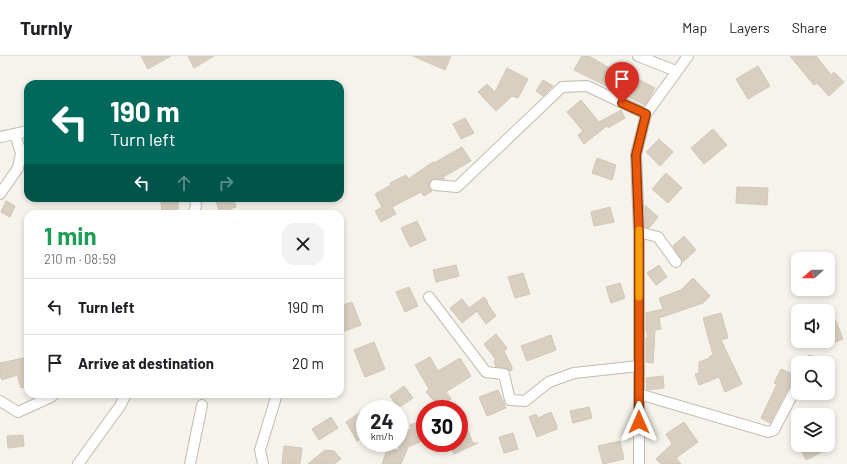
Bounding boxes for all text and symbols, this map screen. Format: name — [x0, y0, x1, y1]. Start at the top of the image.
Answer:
text: Turnly — [20, 16, 72, 39]
text: Map — [682, 19, 707, 36]
text: Layers — [729, 19, 770, 36]
text: Share — [792, 19, 827, 36]
pin — [605, 62, 639, 103]
icon: arrive — [611, 68, 633, 90]
text: 190 m — [110, 94, 180, 128]
icon: left — [44, 96, 96, 148]
text: Turn left — [110, 128, 176, 150]
icon: left — [131, 172, 153, 194]
icon: ahead — [173, 172, 195, 194]
icon: right — [215, 172, 237, 194]
text: 1 min — [44, 221, 97, 250]
button: close — [282, 223, 324, 265]
text: 210 m · 08:59 — [44, 251, 116, 267]
north arrow — [791, 252, 835, 296]
map controls — [791, 252, 835, 452]
icon: left — [44, 296, 66, 318]
text: Turn left — [78, 298, 134, 316]
text: 190 m — [287, 298, 324, 316]
button: sound — [791, 304, 835, 348]
icon: arrive — [44, 352, 66, 374]
text: Arrive at destination — [78, 354, 214, 372]
text: 20 m — [292, 354, 324, 372]
button: search — [791, 356, 835, 400]
speed limit sign: 30 — [416, 400, 468, 452]
position arrow — [618, 401, 660, 443]
button: layers — [791, 408, 835, 452]
text: 24 — [370, 409, 394, 433]
text: km/h — [371, 430, 393, 442]

